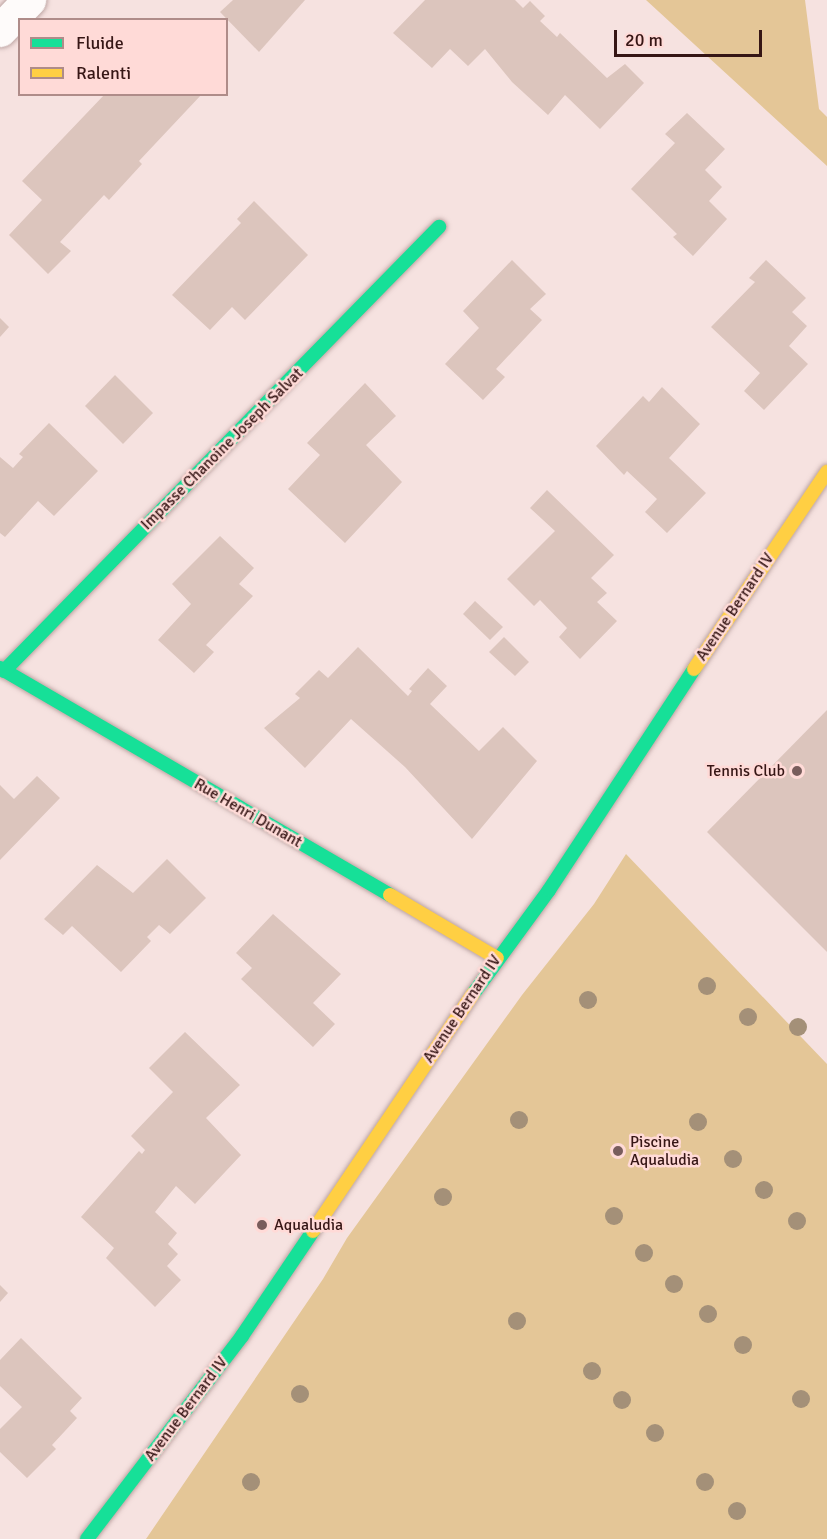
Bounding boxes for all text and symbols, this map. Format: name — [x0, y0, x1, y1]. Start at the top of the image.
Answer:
legend — [18, 18, 228, 96]
scale bar — [617, 18, 766, 56]
text: 20 m — [625, 29, 663, 51]
text: Fluide — [76, 32, 124, 54]
text: Ralenti — [76, 62, 131, 84]
street label: Impasse Chanoine Joseph Salvat — [137, 364, 307, 534]
street label: Avenue Bernard IV — [692, 550, 778, 664]
place label: Tennis Club — [707, 761, 785, 781]
marker: Tennis Club — [790, 764, 804, 778]
street label: Rue Henri Dunant — [191, 774, 305, 852]
street label: Avenue Bernard IV — [419, 952, 505, 1066]
place label: Piscine Aqualudia — [630, 1132, 699, 1170]
marker: Piscine Aqualudia — [611, 1144, 625, 1158]
place label: Aqualudia — [274, 1215, 343, 1235]
marker: Aqualudia — [255, 1218, 269, 1232]
street label: Avenue Bernard IV — [141, 1353, 231, 1465]

